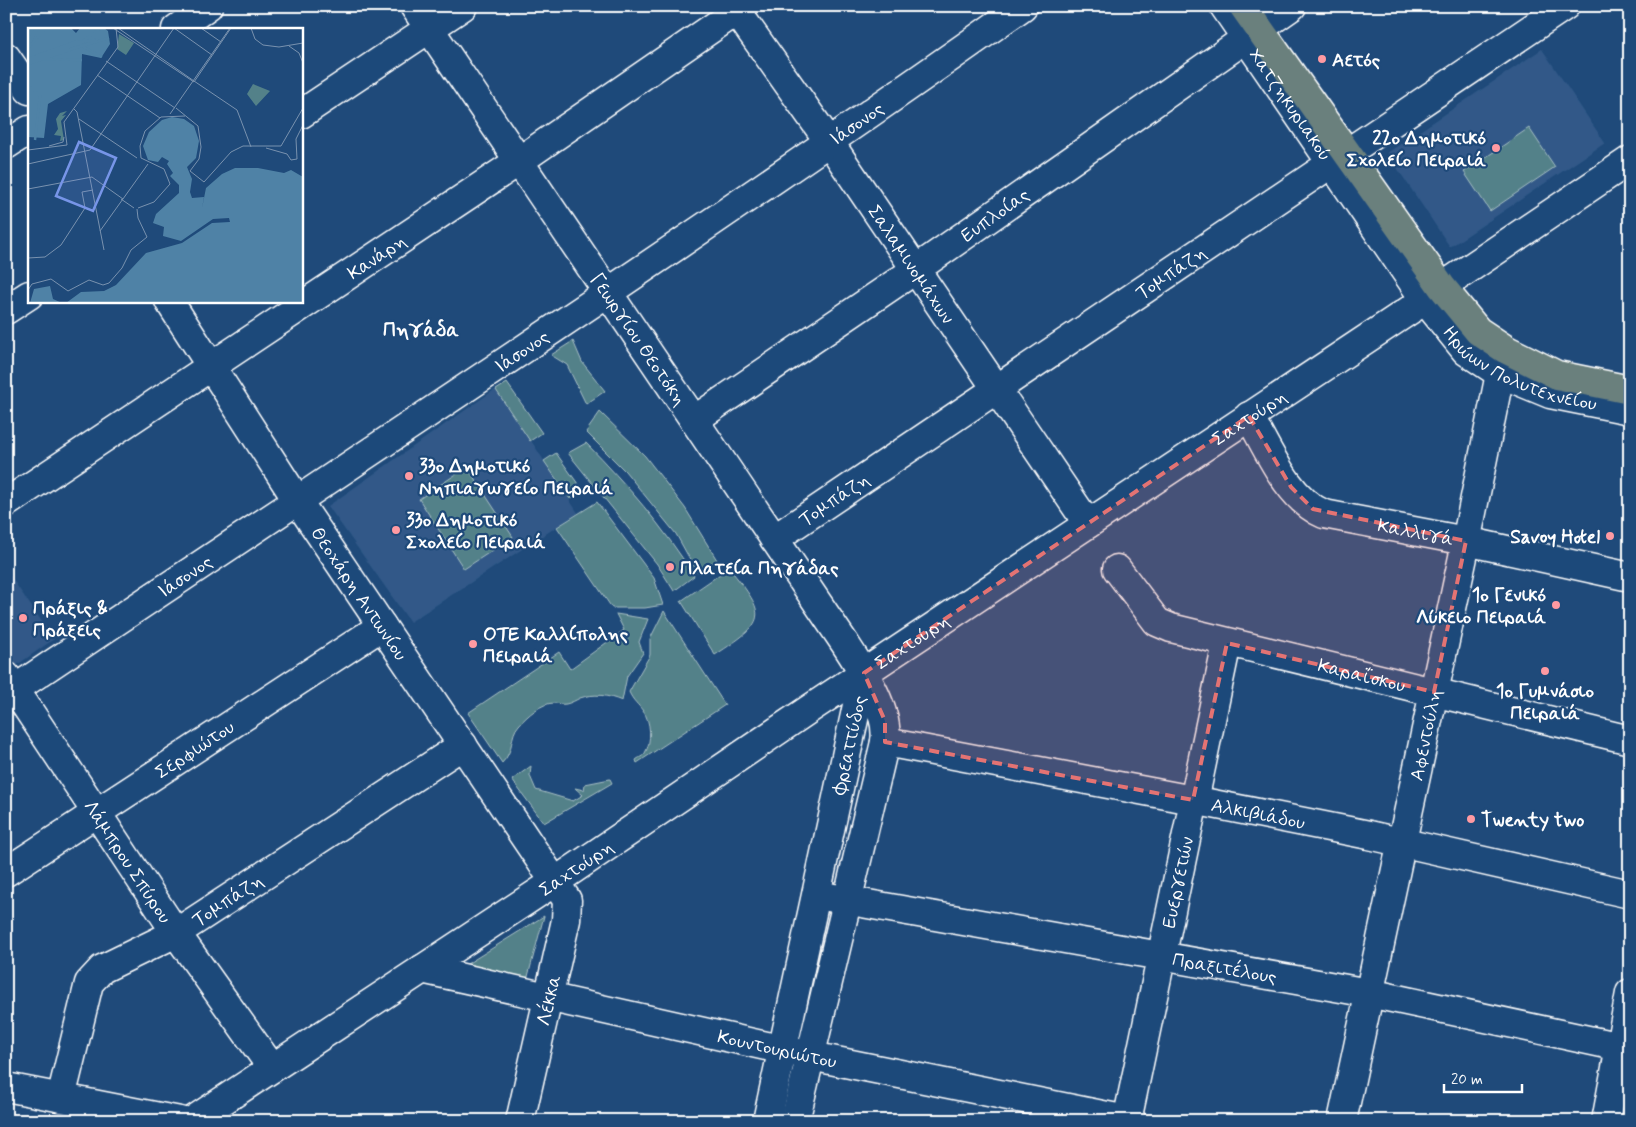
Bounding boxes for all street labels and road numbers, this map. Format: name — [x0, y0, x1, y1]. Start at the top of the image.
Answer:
street label: Χατζηκυριακού — [1242, 44, 1337, 166]
street label: Ιάσονος — [825, 97, 889, 152]
street label: Ευπλοίας — [956, 183, 1035, 248]
street label: Σαλαμινομάχων — [862, 201, 960, 329]
street label: Κανάρη — [343, 229, 411, 286]
street label: Τομπάζη — [1131, 240, 1211, 306]
street label: Γεωργίου Θεοτόκη — [584, 268, 692, 411]
street label: Ηρώων Πολυτεχνείου — [1436, 321, 1599, 417]
street label: Ιάσονος — [490, 325, 554, 379]
street label: Σαχτούρη — [1208, 384, 1292, 452]
street label: Τομπάζη — [794, 467, 875, 533]
street label: Καλλιγά — [1375, 513, 1456, 552]
street label: Θεοχάρη Αντωνίου — [305, 522, 413, 666]
street label: Ιάσονος — [153, 550, 218, 604]
street label: Σαχτούρη — [870, 609, 955, 676]
street label: Καραΐσκου — [1315, 653, 1408, 699]
street label: Αφεντούλη — [1404, 687, 1448, 783]
street label: Φρεαττύδος — [827, 693, 873, 798]
street label: Σερφιώτου — [151, 715, 240, 785]
street label: Αλκιβιάδου — [1209, 793, 1307, 836]
street label: Λάμπρου Σπύρου — [77, 795, 177, 929]
street label: Ευεργετών — [1157, 834, 1200, 931]
street label: Σαχτούρη — [535, 835, 619, 903]
street label: Τομπάζη — [188, 868, 268, 933]
street label: Πραξιτέλους — [1170, 947, 1279, 990]
street label: Λέκκα — [531, 972, 567, 1028]
street label: Κουντουριώτου — [715, 1024, 839, 1075]

